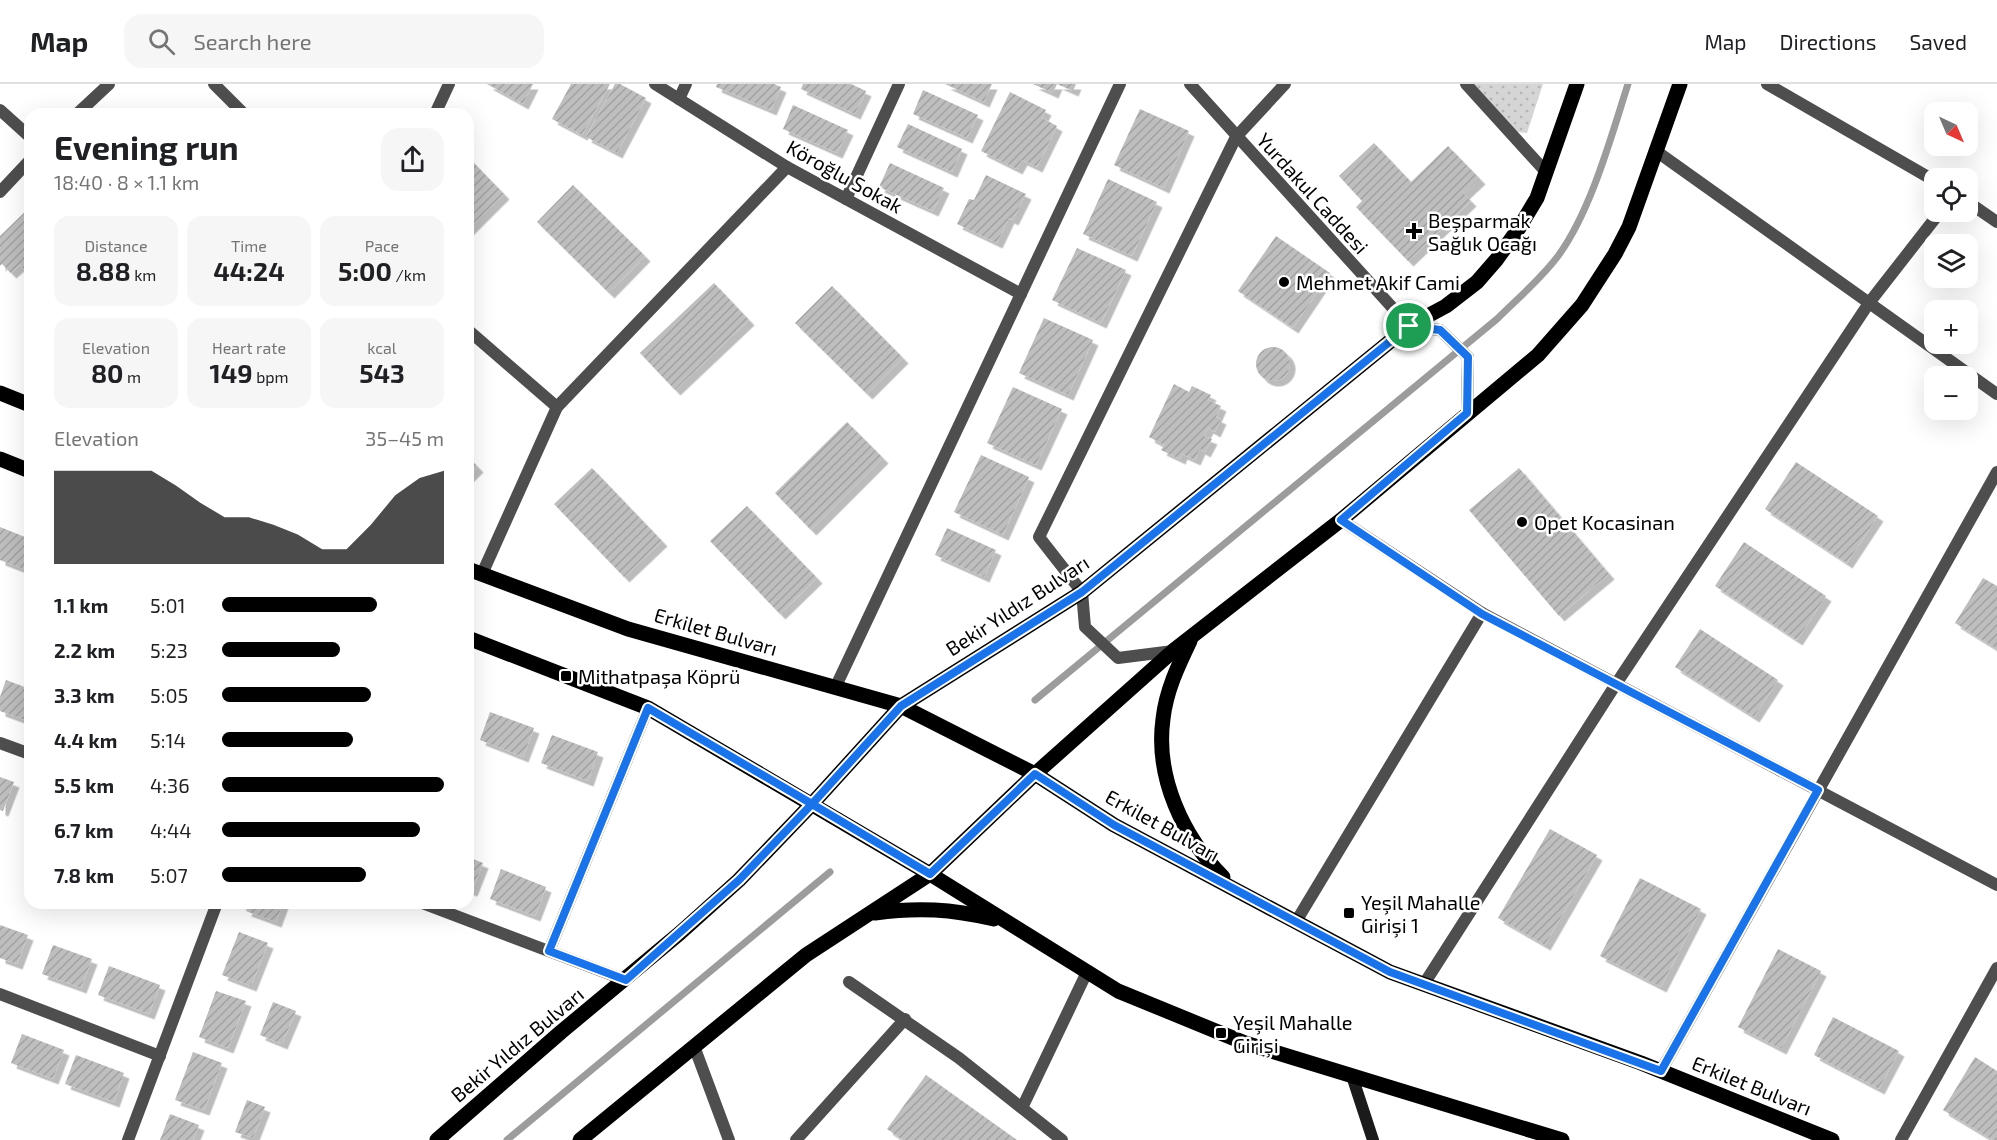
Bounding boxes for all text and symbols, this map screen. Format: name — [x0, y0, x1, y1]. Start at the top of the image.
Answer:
search box — [124, 14, 544, 68]
text: Map — [30, 24, 88, 58]
icon: search — [145, 25, 178, 58]
text: Search here — [193, 28, 312, 54]
text: Map — [1704, 29, 1747, 54]
text: Directions — [1780, 29, 1876, 54]
text: Saved — [1909, 29, 1967, 54]
north arrow — [1924, 102, 1978, 156]
map controls — [1924, 102, 1978, 420]
text: Evening run — [54, 127, 239, 167]
button: share — [381, 128, 444, 191]
street label: Yurdakul Caddesi — [1252, 128, 1374, 258]
street label: Köroğlu Sokak — [783, 134, 907, 218]
button: locate — [1924, 168, 1978, 222]
text: 18:40 · 8 × 1.1 km — [54, 170, 199, 194]
place label: Beşparmak Sağlık Ocağı — [1428, 208, 1537, 255]
marker: Beşparmak Sağlık Ocağı — [1405, 222, 1423, 240]
button: layers — [1924, 234, 1978, 288]
text: Distance — [84, 236, 148, 255]
text: Time — [231, 236, 267, 255]
text: Pace — [365, 236, 399, 255]
text: 8.88 — [76, 255, 131, 286]
text: 44:24 — [213, 255, 285, 286]
text: 5:00 — [338, 255, 392, 286]
text: km — [131, 265, 156, 284]
text: /km — [392, 265, 426, 284]
place label: Mehmet Akif Cami — [1296, 270, 1460, 294]
marker: Mehmet Akif Cami — [1277, 275, 1291, 289]
pin — [1383, 300, 1434, 351]
button: + — [1924, 300, 1978, 354]
icon: arrive — [1392, 309, 1425, 342]
text: Elevation — [82, 338, 150, 357]
text: Heart rate — [212, 338, 286, 357]
text: kcal — [367, 338, 397, 357]
text: 80 — [91, 357, 124, 388]
text: 149 — [209, 357, 253, 388]
text: 543 — [359, 357, 405, 388]
button: − — [1924, 366, 1978, 420]
text: m — [124, 367, 141, 386]
text: bpm — [253, 367, 289, 386]
text: Elevation — [54, 426, 139, 450]
text: 35–45 m — [365, 426, 444, 450]
place label: Opet Kocasinan — [1534, 510, 1675, 534]
marker: Opet Kocasinan — [1515, 515, 1529, 529]
street label: Bekir Yıldız Bulvarı — [941, 550, 1093, 660]
text: 1.1 km — [54, 593, 108, 617]
text: 5:01 — [150, 593, 185, 617]
street label: Erkilet Bulvarı — [652, 602, 780, 660]
text: 2.2 km — [54, 638, 115, 662]
text: 5:23 — [150, 638, 188, 662]
place label: Mithatpaşa Köprü — [578, 664, 740, 689]
marker: Mithatpaşa Köprü — [559, 669, 573, 683]
text: 3.3 km — [54, 683, 115, 707]
text: 5:05 — [150, 683, 188, 707]
text: 4.4 km — [54, 728, 117, 752]
text: 5:14 — [150, 728, 186, 752]
text: 5.5 km — [54, 773, 114, 797]
text: 4:36 — [150, 773, 190, 797]
street label: Erkilet Bulvarı — [1102, 784, 1224, 866]
text: 6.7 km — [54, 818, 114, 842]
text: 4:44 — [150, 818, 192, 842]
text: 7.8 km — [54, 863, 114, 887]
text: 5:07 — [150, 863, 188, 887]
place label: Yeşil Mahalle Girişi 1 — [1361, 890, 1481, 938]
marker: Yeşil Mahalle Girişi 1 — [1342, 906, 1356, 920]
street label: Bekir Yıldız Bulvarı — [446, 981, 588, 1107]
place label: Yeşil Mahalle Girişi — [1233, 1010, 1353, 1058]
marker: Yeşil Mahalle Girişi — [1214, 1026, 1228, 1040]
street label: Erkilet Bulvarı — [1689, 1050, 1815, 1120]

